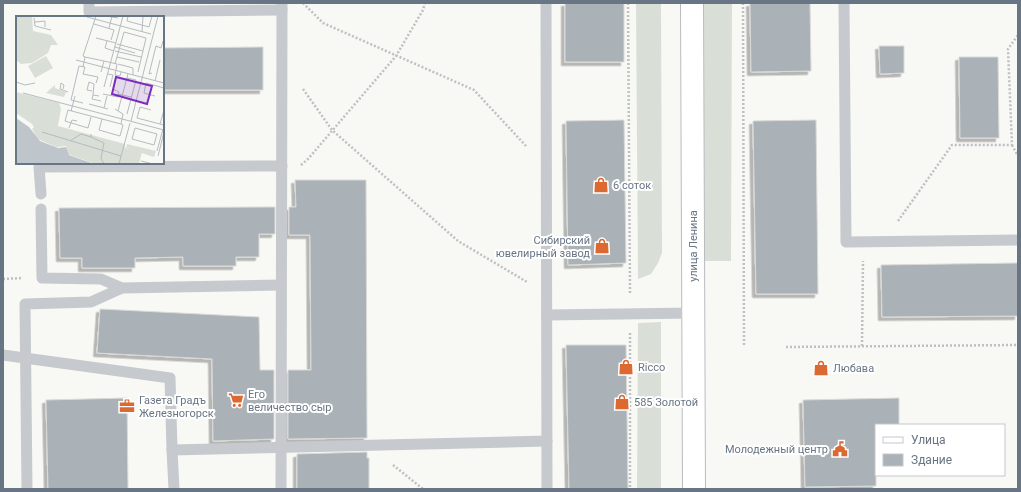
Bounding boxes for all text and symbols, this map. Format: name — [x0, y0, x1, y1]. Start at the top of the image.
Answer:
inset map — [16, 16, 164, 164]
shop icon: 6 соток — [592, 176, 610, 194]
place label: 6 соток — [613, 179, 651, 192]
street label: улица Ленина — [687, 210, 700, 282]
place label: Сибирский ювелирный завод — [496, 234, 590, 260]
shop icon: Сибирский ювелирный завод — [593, 237, 611, 255]
shop icon: Ricco — [617, 358, 635, 376]
shop icon: Любава — [812, 359, 830, 377]
place label: Ricco — [638, 361, 665, 374]
place label: Любава — [833, 362, 874, 375]
place label: Его величество сыр — [248, 388, 331, 414]
supermarket icon: Его величество сыр — [227, 391, 245, 409]
shop icon: 585 Золотой — [613, 393, 631, 411]
place label: Газета Градъ Железногорск — [139, 394, 214, 420]
place label: 585 Золотой — [634, 396, 698, 409]
office icon: Газета Градъ Железногорск — [118, 397, 136, 415]
legend — [875, 424, 1005, 476]
text: Улица — [911, 433, 946, 447]
public building icon: Молодежный центр — [831, 440, 849, 458]
place label: Молодежный центр — [725, 443, 828, 456]
text: Здание — [911, 453, 952, 467]

